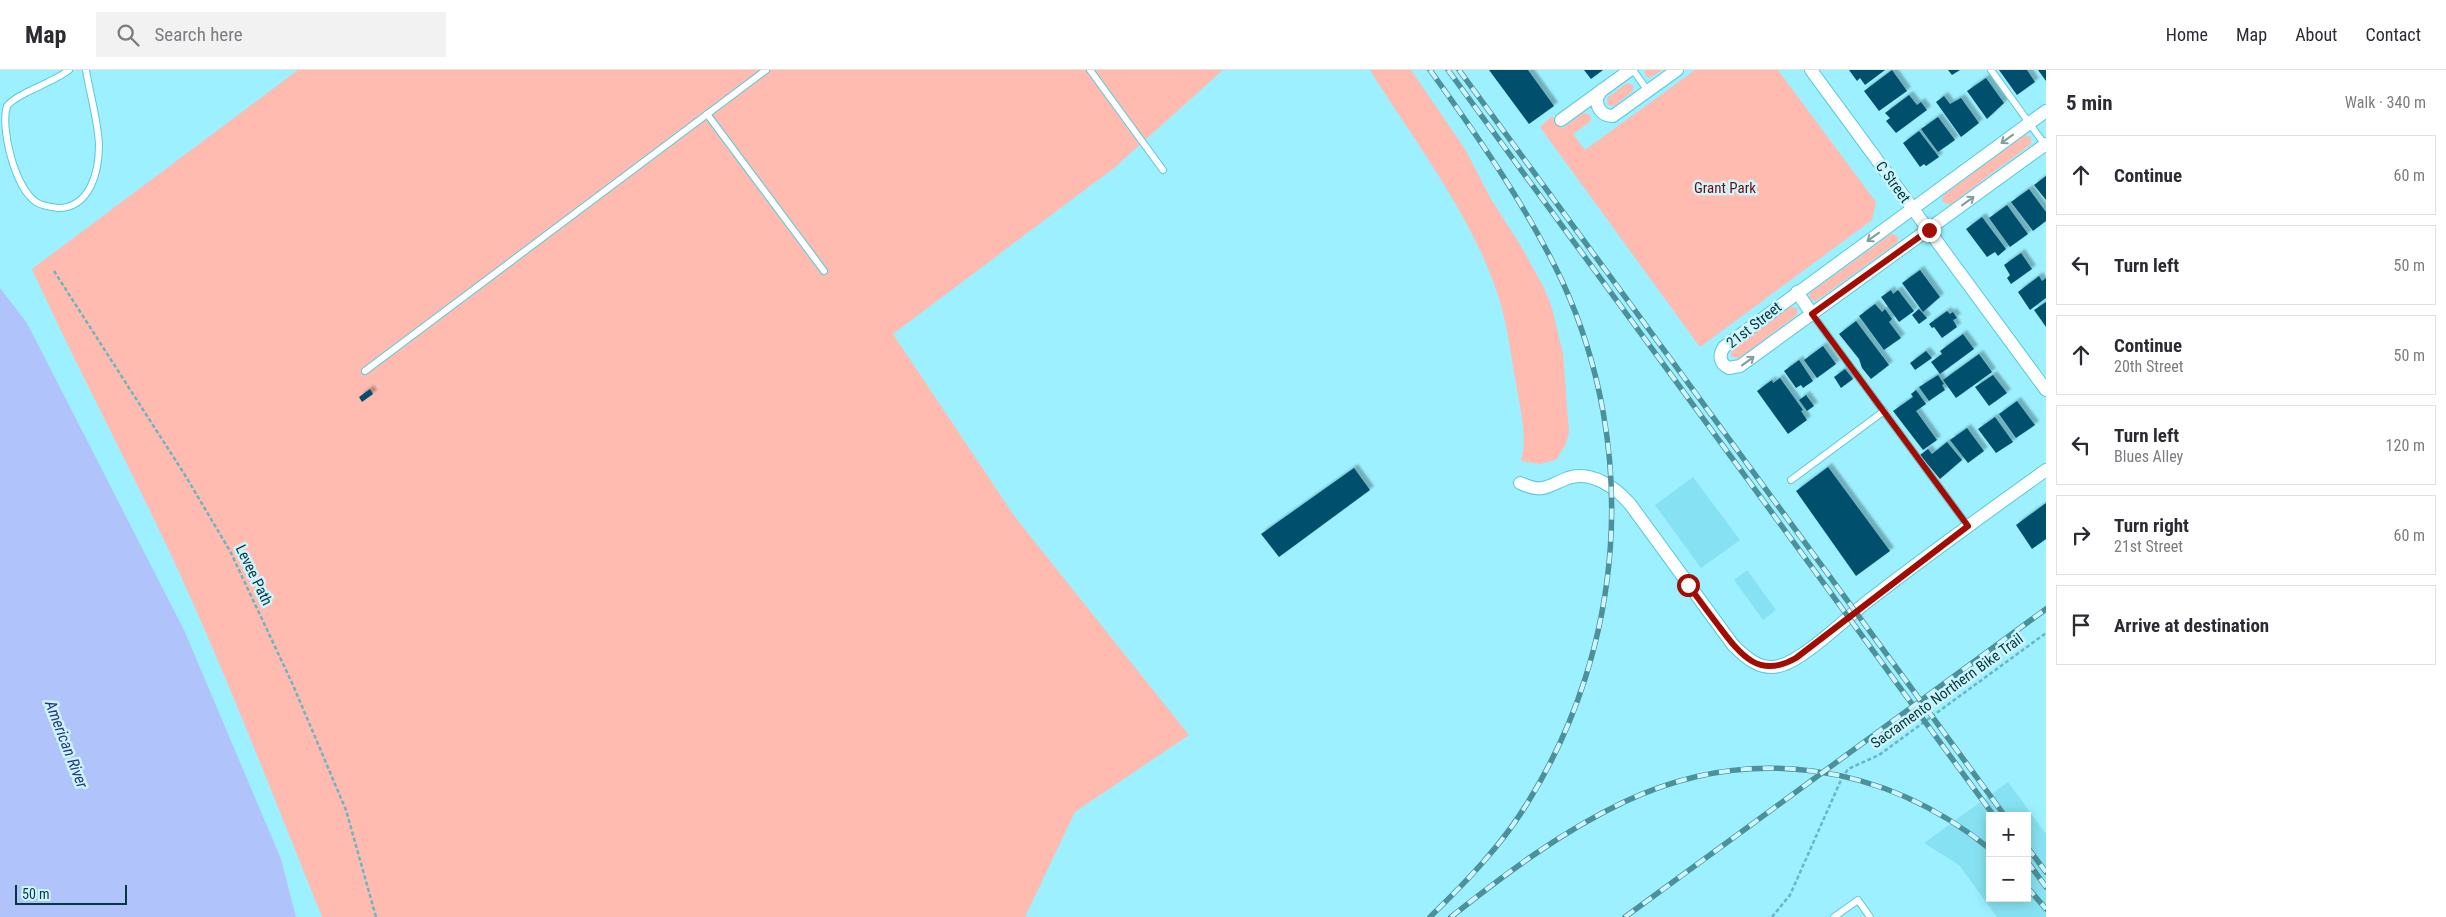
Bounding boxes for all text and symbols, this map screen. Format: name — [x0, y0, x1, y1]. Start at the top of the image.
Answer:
search box — [96, 12, 446, 57]
text: Map — [25, 21, 66, 49]
icon: search — [114, 21, 142, 49]
text: Search here — [154, 23, 243, 46]
text: Home — [2166, 24, 2208, 45]
text: Map — [2236, 24, 2267, 45]
text: About — [2295, 24, 2337, 45]
text: Contact — [2365, 24, 2421, 45]
text: 5 min — [2066, 91, 2113, 115]
text: Walk · 340 m — [2345, 93, 2426, 112]
one-way arrow — [2000, 134, 2014, 144]
street label: C Street — [1872, 158, 1914, 206]
icon: ahead — [2067, 161, 2095, 189]
text: Continue — [2114, 164, 2182, 187]
text: 60 m — [2393, 166, 2425, 185]
park label: Grant Park — [1694, 179, 1756, 197]
one-way arrow — [1961, 196, 1975, 206]
route end — [1918, 219, 1941, 242]
one-way arrow — [1867, 231, 1880, 242]
icon: left — [2067, 251, 2095, 279]
text: Turn left — [2114, 254, 2179, 277]
text: 50 m — [2393, 256, 2425, 275]
street label: 21st Street — [1723, 298, 1785, 352]
text: Continue — [2114, 334, 2182, 357]
icon: ahead — [2067, 341, 2095, 369]
text: 50 m — [2393, 346, 2425, 365]
one-way arrow — [1741, 355, 1754, 366]
text: 20th Street — [2114, 357, 2183, 376]
text: Turn left — [2114, 424, 2179, 447]
icon: left — [2067, 431, 2095, 459]
text: 120 m — [2386, 436, 2425, 455]
text: Blues Alley — [2114, 447, 2183, 466]
text: Turn right — [2114, 514, 2189, 537]
icon: right — [2067, 521, 2095, 549]
text: 60 m — [2393, 526, 2425, 545]
text: 21st Street — [2114, 537, 2183, 556]
street label: Levee Path — [232, 542, 276, 608]
route start — [1677, 574, 1700, 597]
icon: arrive — [2067, 611, 2095, 639]
text: Arrive at destination — [2114, 614, 2269, 637]
street label: Sacramento Northern Bike Trail — [1867, 630, 2027, 752]
water label: American River — [41, 697, 92, 792]
map controls — [1986, 812, 2031, 902]
button: + — [1986, 812, 2031, 857]
button: − — [1986, 857, 2031, 902]
scale bar — [15, 882, 128, 905]
text: 50 m — [22, 886, 50, 902]

